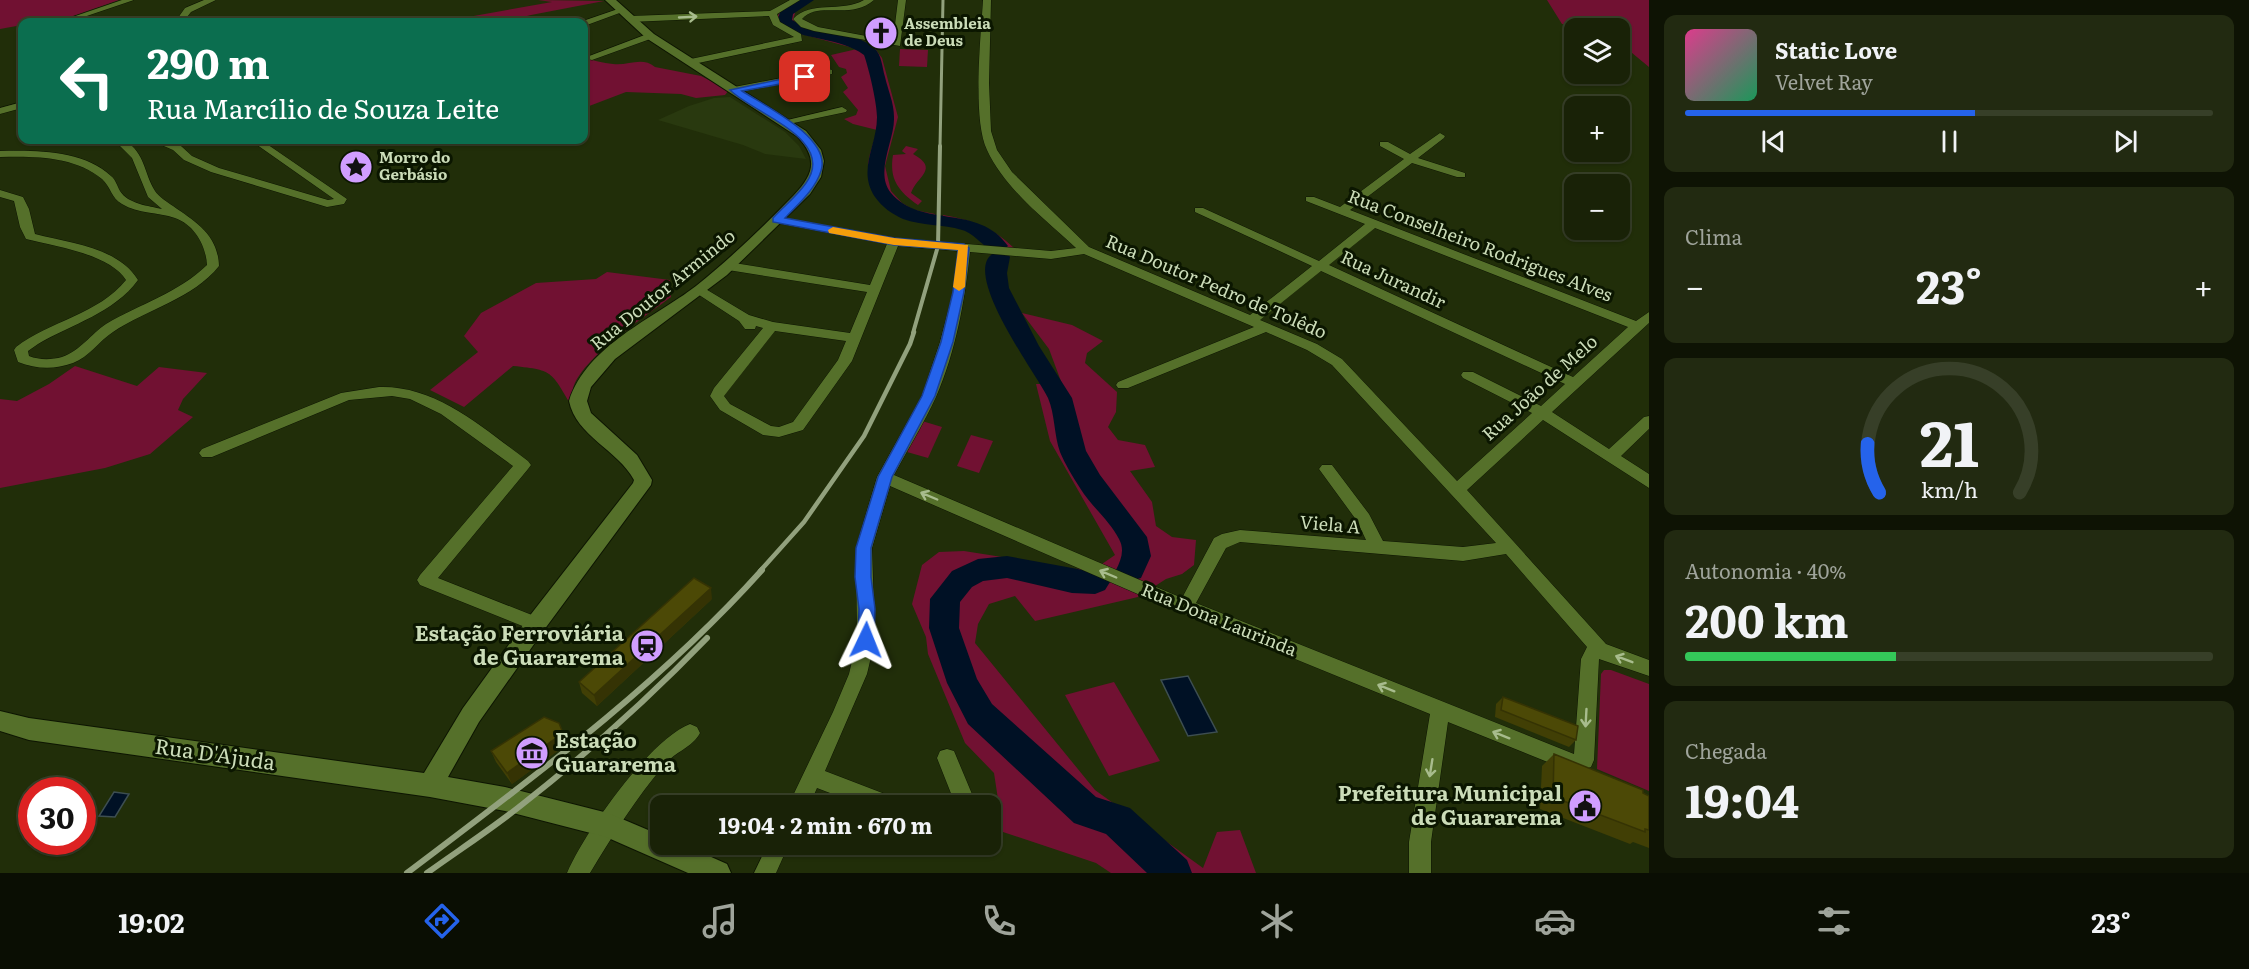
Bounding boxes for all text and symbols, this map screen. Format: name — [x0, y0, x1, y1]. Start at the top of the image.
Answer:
one-way arrow — [678, 11, 698, 22]
place label: Assembleia de Deus — [904, 11, 991, 51]
church icon: Assembleia de Deus — [863, 15, 899, 51]
map controls — [1564, 18, 1630, 240]
button: layers — [1564, 18, 1630, 84]
text: 290 m — [147, 30, 270, 92]
text: Static Love — [1775, 33, 1897, 66]
icon: left — [48, 42, 126, 120]
pin — [779, 51, 830, 102]
icon: arrive — [788, 60, 821, 93]
text: Velvet Ray — [1775, 66, 1873, 96]
text: Rua Marcílio de Souza Leite — [147, 87, 499, 127]
button: + — [1564, 96, 1630, 162]
icon: previous — [1757, 125, 1790, 158]
icon: pause — [1933, 125, 1966, 158]
icon: next — [2109, 125, 2142, 158]
place label: Morro do Gerbásio — [379, 145, 450, 185]
place icon: Morro do Gerbásio — [338, 149, 374, 185]
button: − — [1564, 174, 1630, 240]
street label: Rua Conselheiro Rodrigues Alves — [1344, 182, 1617, 308]
text: Clima — [1685, 221, 1742, 251]
street label: Rua Doutor Armindo — [584, 222, 740, 356]
street label: Rua Doutor Pedro de Tolêdo — [1102, 227, 1331, 345]
street label: Rua Jurandir — [1337, 242, 1451, 315]
text: 23° — [1916, 251, 1982, 318]
text: − — [1685, 260, 1704, 309]
text: + — [2194, 260, 2213, 309]
street label: Rua João de Melo — [1475, 328, 1603, 446]
text: 21 — [1919, 395, 1979, 487]
text: km/h — [1920, 474, 1978, 506]
one-way arrow — [921, 490, 939, 501]
street label: Viela A — [1299, 507, 1362, 540]
text: Autonomia · 40% — [1685, 555, 1846, 585]
one-way arrow — [1100, 567, 1118, 579]
street label: Rua Dona Laurinda — [1138, 575, 1302, 662]
text: 200 km — [1685, 585, 1849, 652]
position arrow — [834, 608, 898, 672]
place label: Estação Ferroviária de Guararema — [415, 616, 625, 671]
station icon: Estação Ferroviária de Guararema — [629, 628, 665, 664]
one-way arrow — [1616, 652, 1634, 663]
one-way arrow — [1377, 682, 1395, 693]
one-way arrow — [1581, 707, 1592, 727]
place label: Estação Guararema — [555, 723, 677, 778]
street label: Rua D'Ajuda — [153, 729, 278, 776]
one-way arrow — [1492, 729, 1511, 740]
museum icon: Estação Guararema — [514, 735, 550, 771]
text: Chegada — [1685, 735, 1767, 765]
one-way arrow — [1426, 757, 1437, 777]
text: 19:04 — [1685, 765, 1799, 832]
place label: Prefeitura Municipal de Guararema — [1338, 776, 1563, 831]
speed limit sign: 30 — [18, 777, 96, 855]
public building icon: Prefeitura Municipal de Guararema — [1567, 788, 1603, 824]
text: 19:04 · 2 min · 670 m — [719, 808, 932, 841]
icon: directions — [421, 900, 463, 942]
icon: music — [699, 900, 741, 942]
icon: phone — [978, 900, 1020, 942]
icon: climate — [1256, 900, 1298, 942]
icon: car — [1534, 900, 1576, 942]
icon: filters — [1813, 900, 1855, 942]
text: 19:02 — [118, 901, 185, 941]
text: 23° — [2091, 901, 2131, 941]

